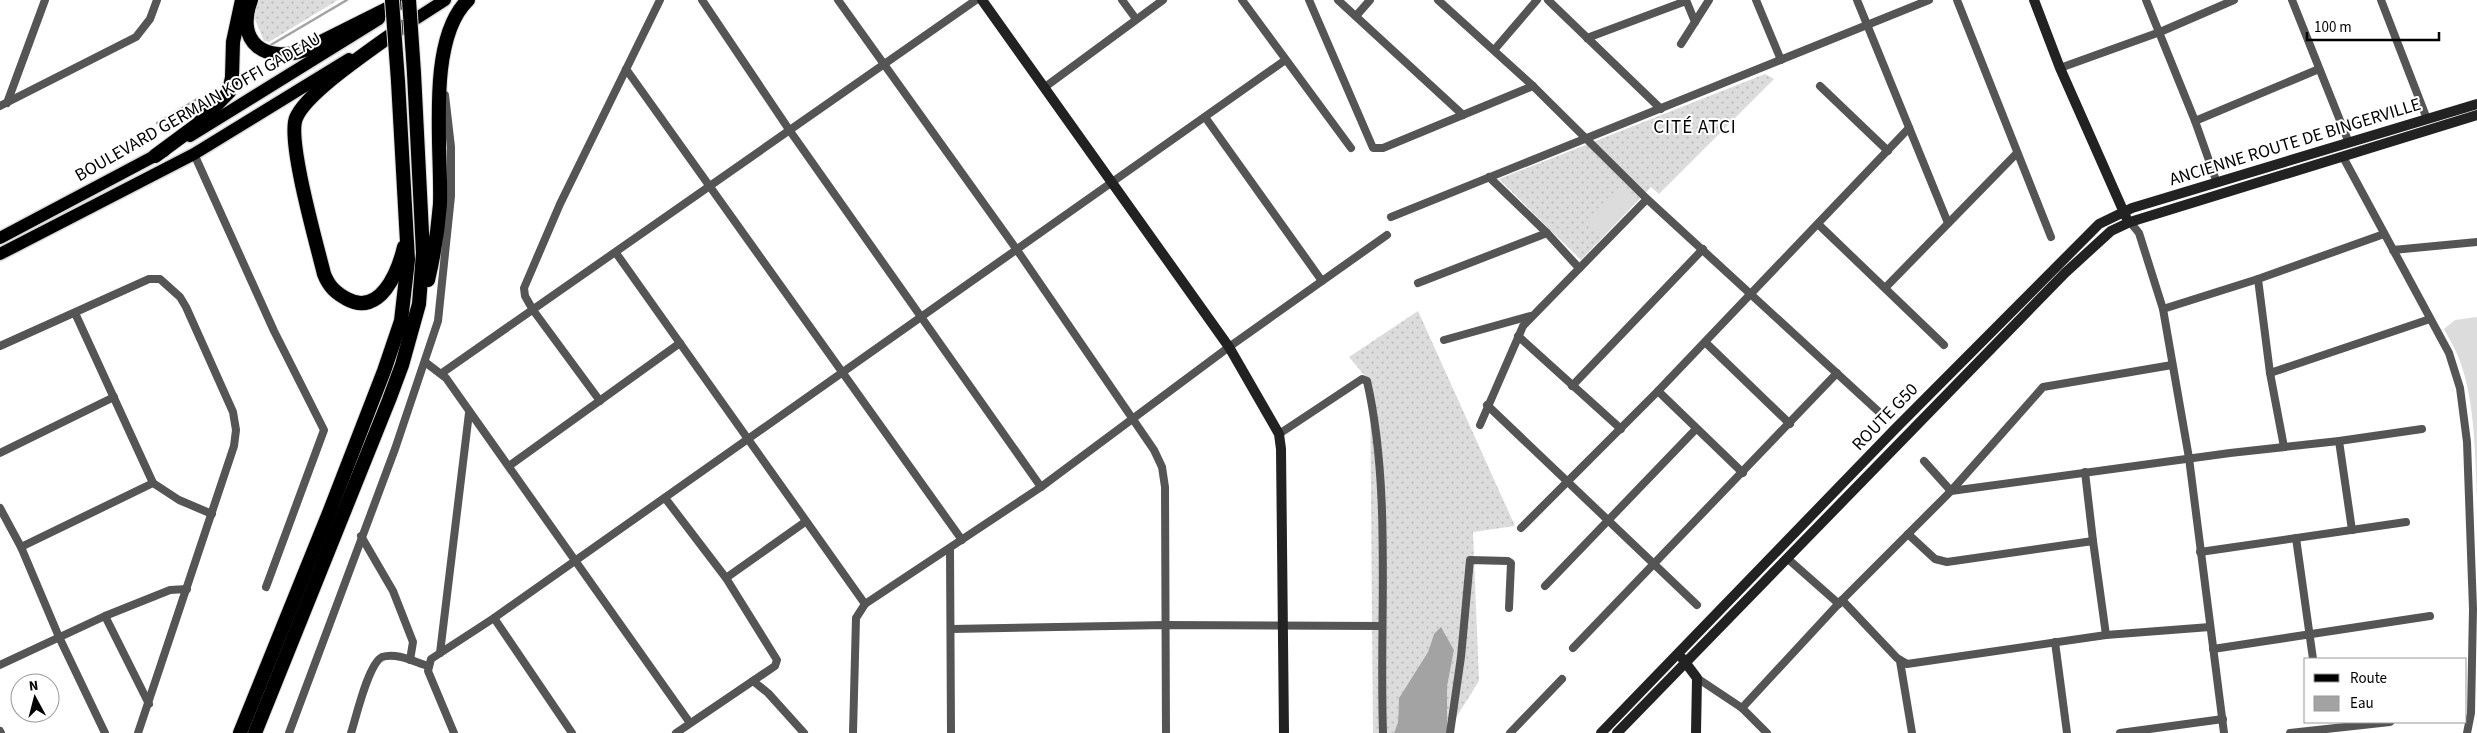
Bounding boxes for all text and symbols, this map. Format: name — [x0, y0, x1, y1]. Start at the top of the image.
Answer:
scale bar — [2307, 10, 2440, 42]
text: 100 m — [2314, 17, 2352, 38]
street label: BOULEVARD GERMAIN KOFFI GADEAU — [70, 26, 326, 188]
street label: ANCIENNE ROUTE DE BINGERVILLE — [2166, 92, 2424, 192]
district label: CITÉ ATCI — [1653, 114, 1737, 141]
street label: ROUTE G50 — [1846, 378, 1924, 456]
legend — [2304, 658, 2467, 723]
text: Route — [2350, 668, 2387, 689]
north arrow — [10, 673, 60, 723]
text: N — [28, 676, 39, 697]
text: Eau — [2350, 693, 2374, 714]

